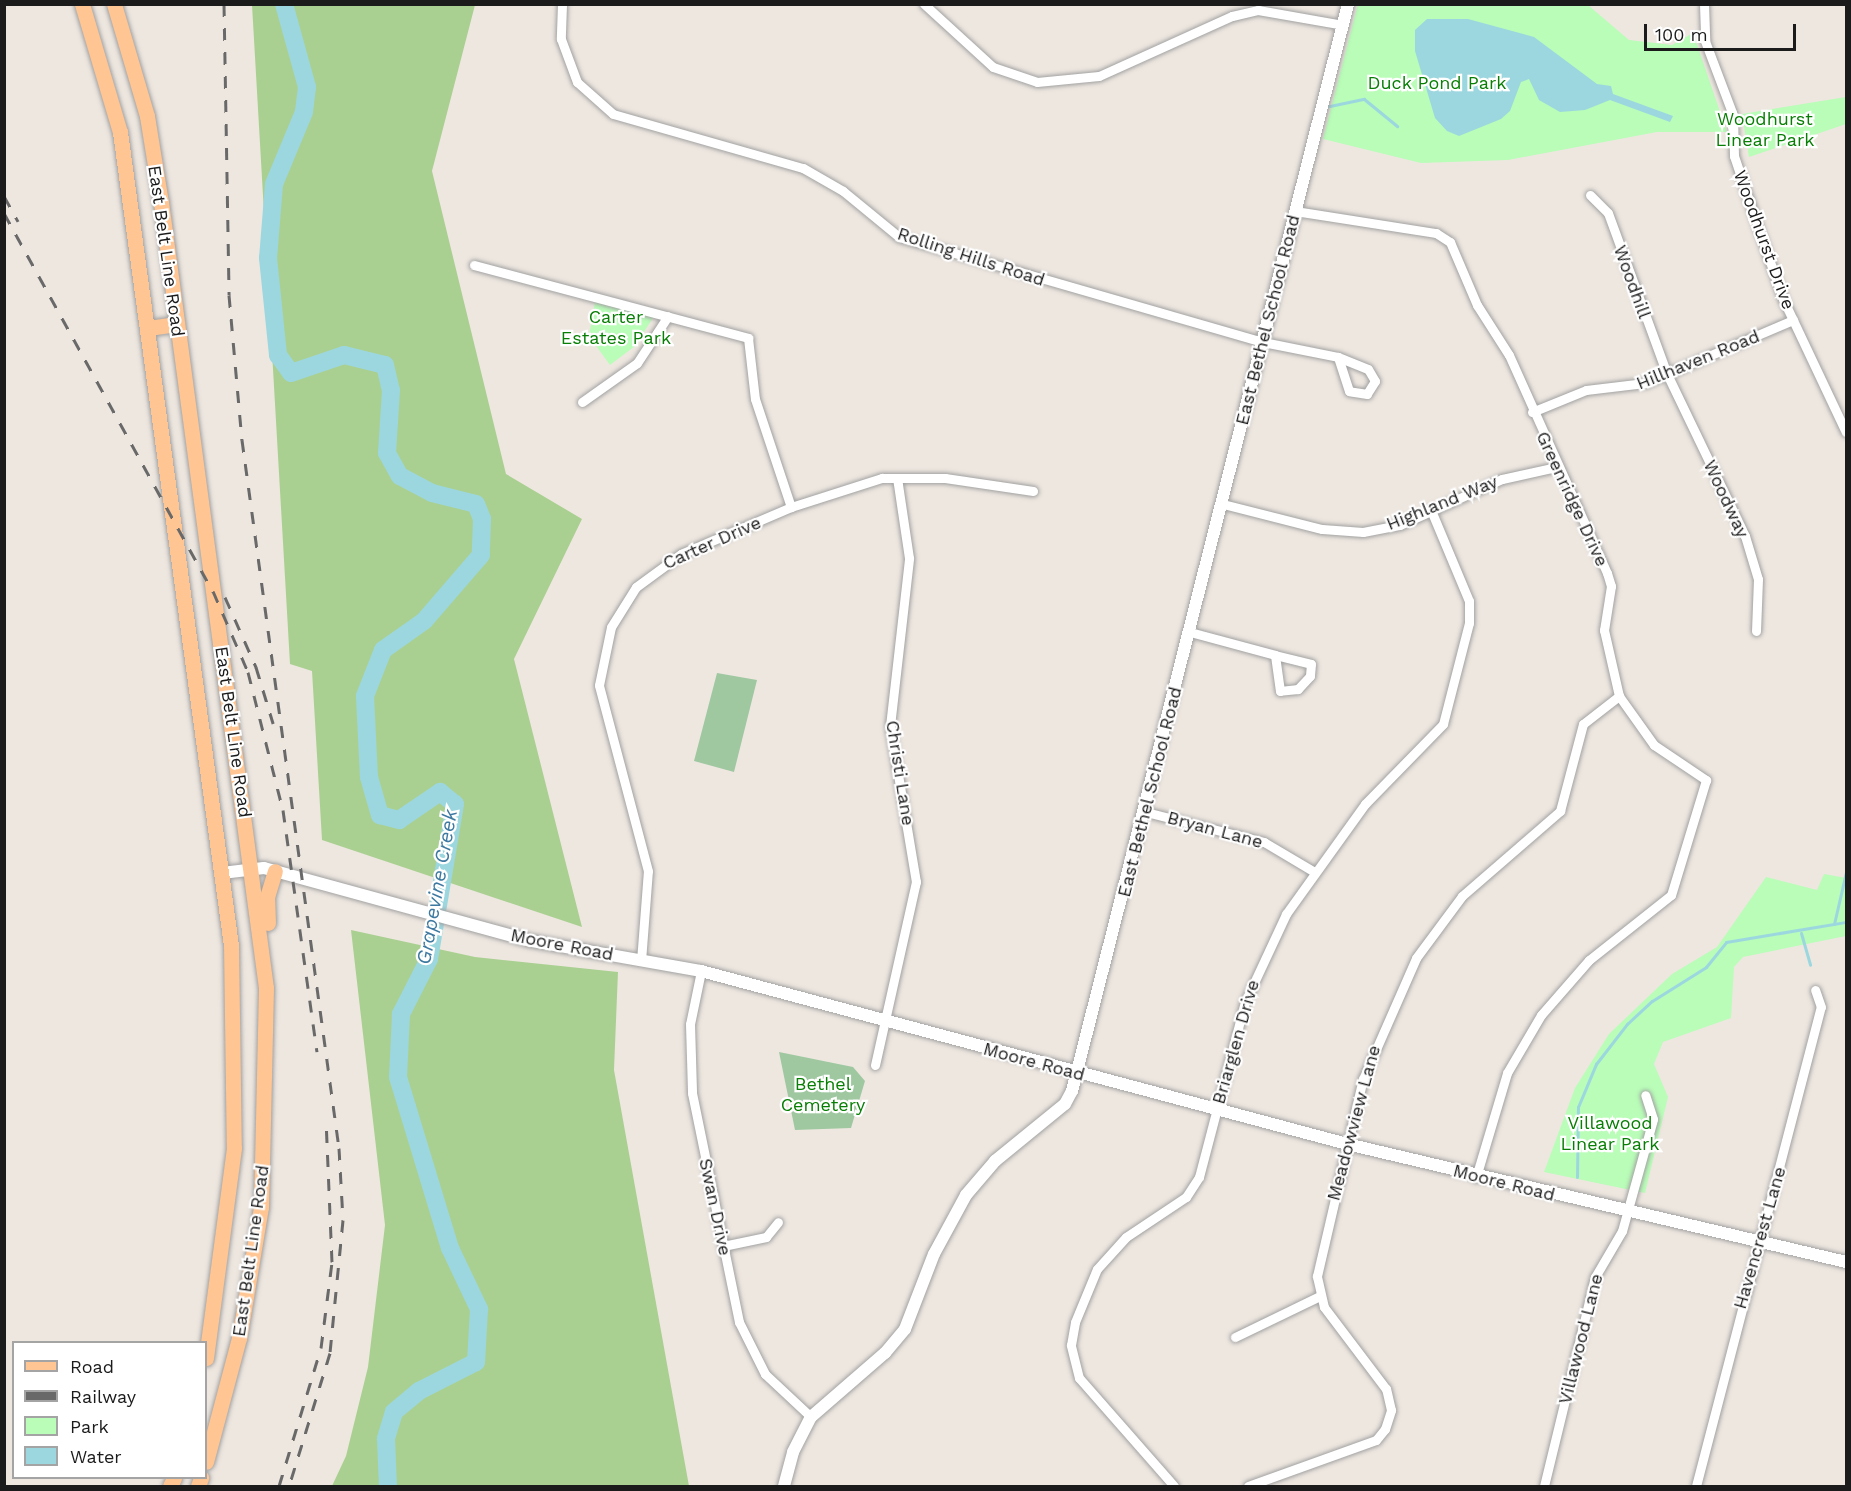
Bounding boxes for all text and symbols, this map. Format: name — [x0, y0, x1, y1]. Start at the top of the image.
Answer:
scale bar — [1647, 12, 1798, 50]
text: 100 m — [1655, 24, 1708, 45]
park label: Duck Pond Park — [1367, 72, 1507, 94]
park label: Woodhurst Linear Park — [1715, 109, 1815, 152]
street label: East Belt Line Road — [143, 164, 189, 338]
street label: Woodhurst Drive — [1729, 167, 1799, 313]
street label: East Bethel School Road — [1231, 212, 1305, 428]
street label: Rolling Hills Road — [895, 223, 1047, 291]
street label: Woodhill — [1609, 242, 1655, 322]
park label: Carter Estates Park — [561, 307, 671, 350]
street label: Hillhaven Road — [1633, 325, 1763, 395]
street label: Greenridge Drive — [1531, 428, 1613, 570]
street label: Woodway — [1699, 457, 1753, 541]
street label: Highland Way — [1383, 471, 1501, 535]
street label: Carter Drive — [659, 512, 765, 574]
street label: East Belt Line Road — [210, 645, 256, 819]
street label: East Bethel School Road — [1113, 684, 1187, 900]
street label: Christi Lane — [881, 719, 919, 827]
street label: Bryan Lane — [1165, 807, 1265, 853]
water label: Grapevine Creek — [412, 808, 462, 966]
street label: Moore Road — [509, 924, 615, 966]
street label: Briarglen Drive — [1208, 977, 1264, 1107]
street label: Moore Road — [981, 1038, 1087, 1086]
street label: Meadowview Lane — [1323, 1043, 1385, 1203]
park label: Bethel Cemetery — [781, 1074, 865, 1116]
park label: Villawood Linear Park — [1560, 1113, 1660, 1156]
street label: Swan Drive — [694, 1157, 736, 1257]
street label: Moore Road — [1451, 1160, 1557, 1206]
street label: East Belt Line Road — [228, 1164, 274, 1338]
street label: Havencrest Lane — [1729, 1164, 1791, 1312]
street label: Villawood Lane — [1554, 1272, 1608, 1406]
legend — [12, 1341, 207, 1479]
text: Road — [70, 1356, 114, 1377]
text: Railway — [70, 1386, 136, 1407]
text: Park — [70, 1416, 109, 1437]
text: Water — [70, 1446, 122, 1467]

